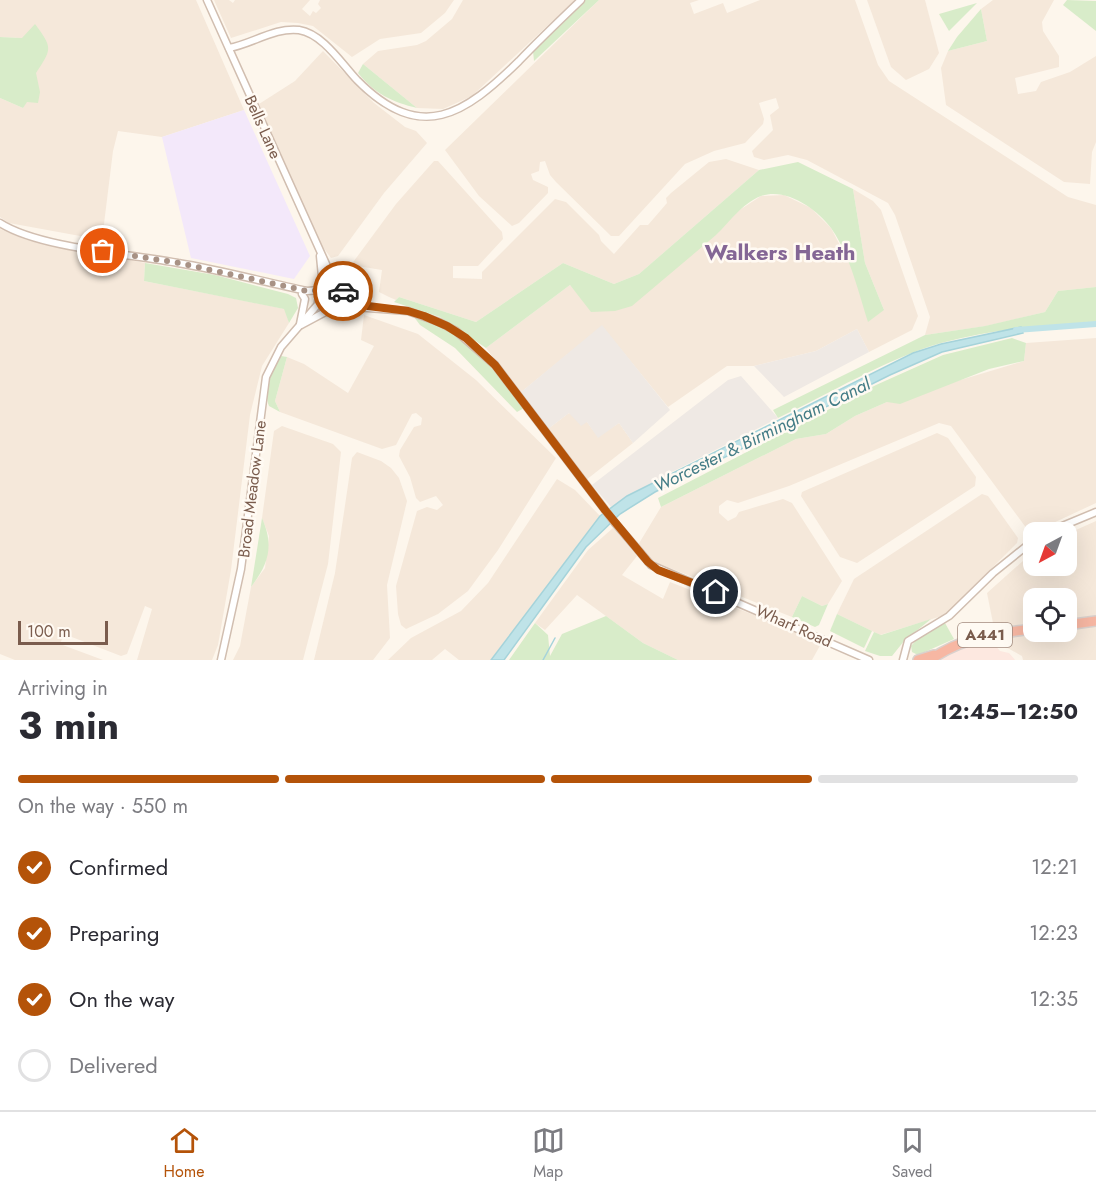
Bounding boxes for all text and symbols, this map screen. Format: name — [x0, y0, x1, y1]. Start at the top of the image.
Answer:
street label: Bells Lane — [239, 92, 287, 162]
pin — [77, 225, 128, 276]
icon: bag — [86, 234, 119, 267]
district label: Walkers Heath — [705, 236, 855, 268]
courier — [313, 261, 373, 321]
icon: car — [327, 275, 360, 308]
water label: Worcester & Birmingham Canal — [649, 371, 876, 499]
street label: Broad Meadow Lane — [232, 419, 272, 559]
north arrow — [1023, 522, 1077, 576]
map controls — [1023, 522, 1077, 642]
pin — [690, 566, 741, 617]
icon: home — [699, 575, 732, 608]
button: locate — [1023, 588, 1077, 642]
street label: Wharf Road — [752, 599, 836, 653]
scale bar — [18, 618, 108, 646]
text: 100 m — [27, 620, 71, 643]
road number: A441 — [958, 623, 1012, 647]
text: Arriving in — [18, 674, 108, 703]
text: 12:45–12:50 — [937, 695, 1078, 727]
text: 3 min — [18, 697, 119, 754]
text: On the way · 550 m — [18, 792, 188, 821]
icon: check — [18, 851, 51, 884]
text: Confirmed — [69, 851, 168, 883]
text: 12:21 — [1031, 853, 1078, 882]
icon: check — [18, 917, 51, 950]
text: Preparing — [69, 917, 160, 949]
text: 12:23 — [1029, 919, 1078, 948]
icon: check — [18, 983, 51, 1016]
text: On the way — [69, 983, 174, 1015]
text: 12:35 — [1029, 985, 1078, 1014]
text: Delivered — [69, 1049, 158, 1081]
tab: Home — [164, 1124, 204, 1183]
tab: Map — [532, 1124, 565, 1183]
tab: Saved — [892, 1124, 932, 1183]

